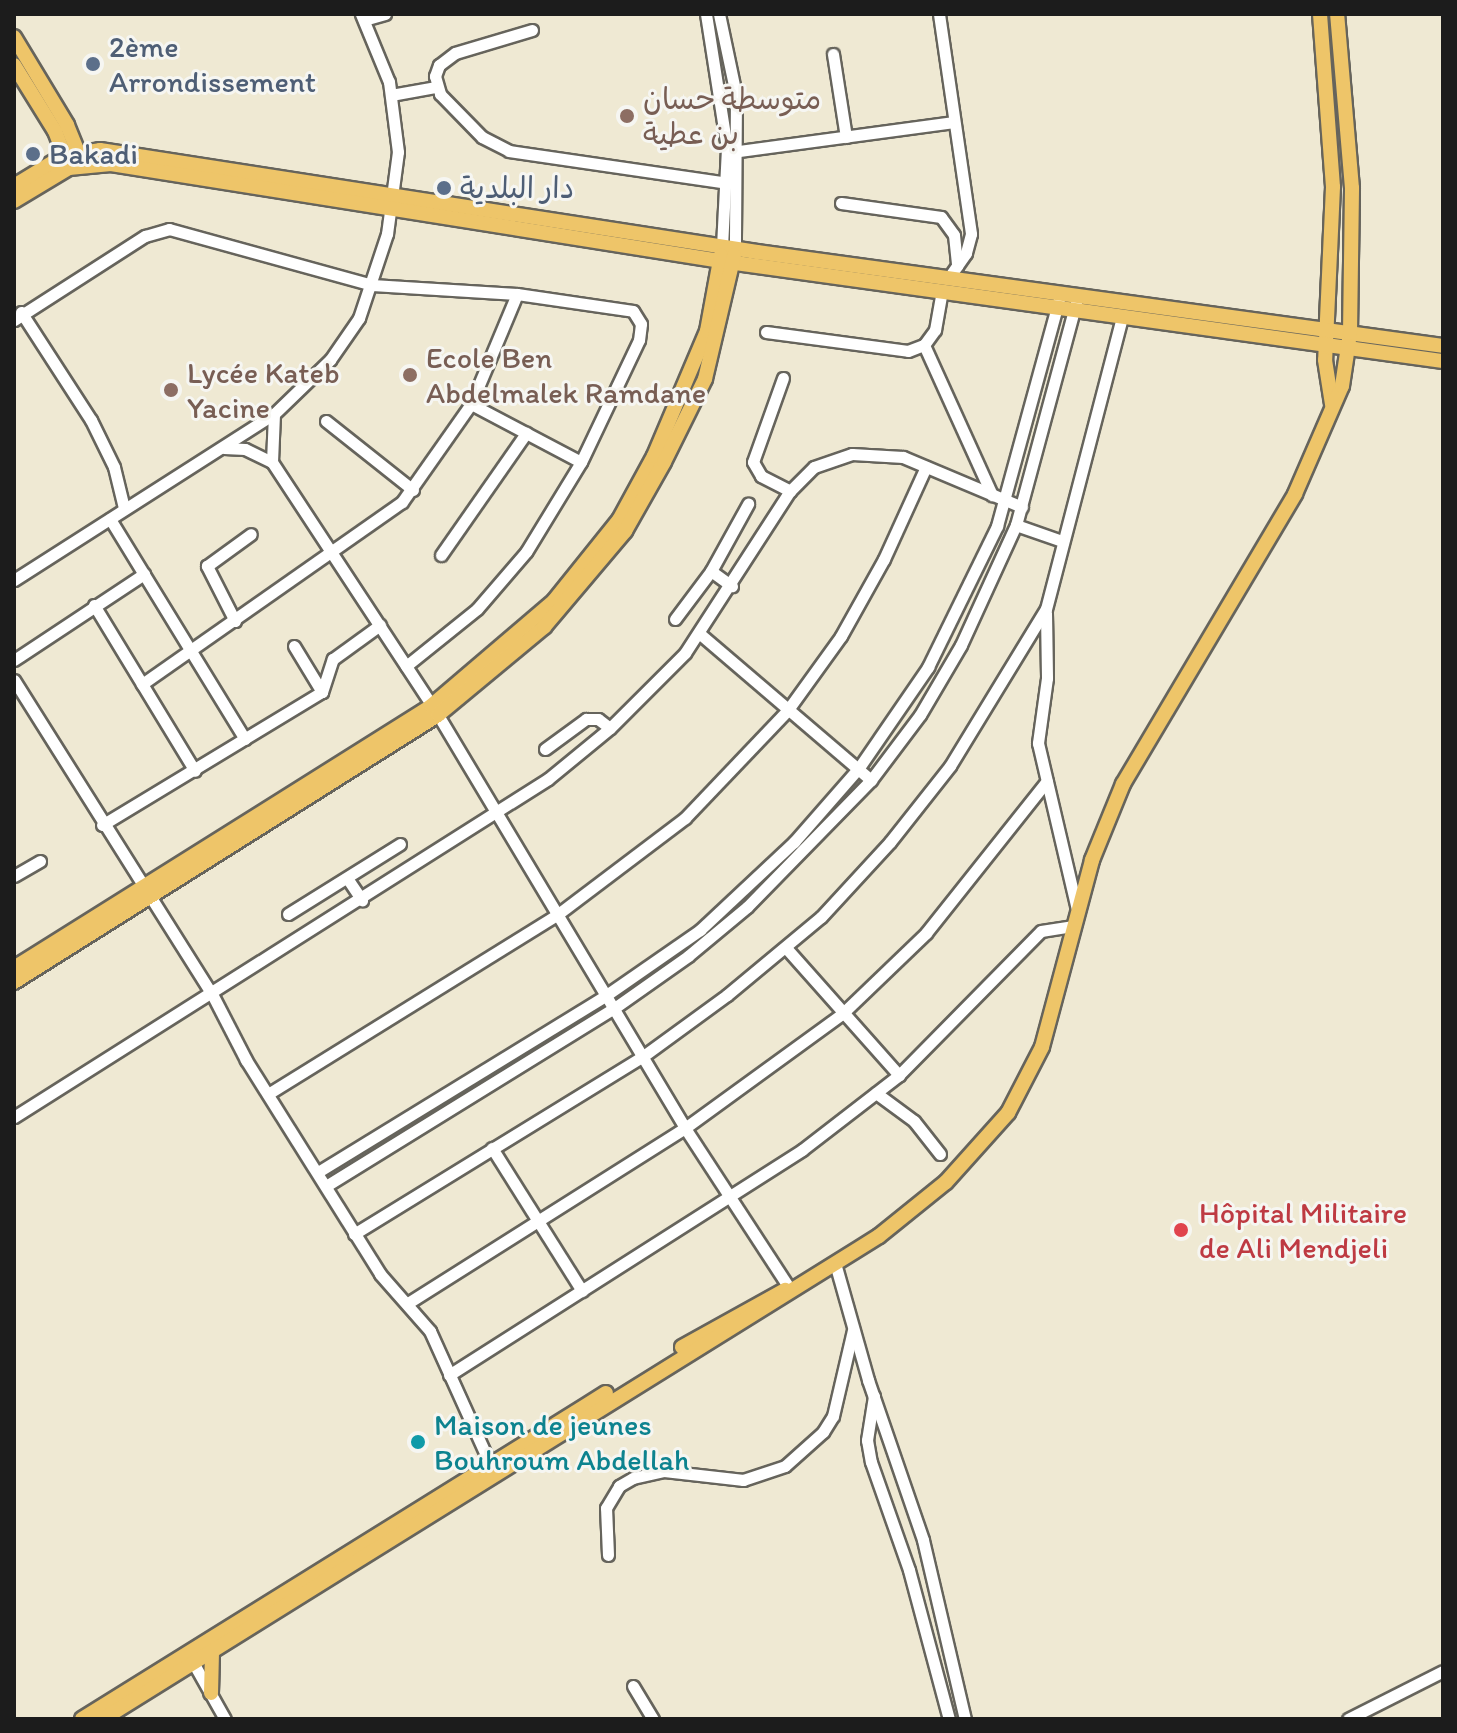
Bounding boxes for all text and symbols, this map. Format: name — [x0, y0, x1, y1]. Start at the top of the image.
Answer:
place label: 2ème Arrondissement — [109, 29, 316, 100]
marker: 2ème Arrondissement — [84, 55, 102, 73]
place label: متوسطة حسان بن عطية — [643, 81, 821, 152]
marker: متوسطة حسان بن عطية — [618, 107, 636, 125]
place label: Bakadi — [49, 136, 138, 172]
marker: Bakadi — [24, 145, 42, 163]
place label: دار البلدية — [460, 170, 574, 206]
marker: دار البلدية — [435, 179, 453, 197]
place label: Ecole Ben Abdelmalek Ramdane — [426, 340, 706, 410]
place label: Lycée Kateb Yacine — [187, 355, 340, 426]
marker: Ecole Ben Abdelmalek Ramdane — [401, 366, 419, 384]
marker: Lycée Kateb Yacine — [162, 381, 180, 399]
place label: Hôpital Militaire de Ali Mendjeli — [1199, 1195, 1408, 1266]
marker: Hôpital Militaire de Ali Mendjeli — [1170, 1219, 1192, 1241]
place label: Maison de jeunes Bouhroum Abdellah — [434, 1407, 689, 1478]
marker: Maison de jeunes Bouhroum Abdellah — [409, 1433, 427, 1451]

